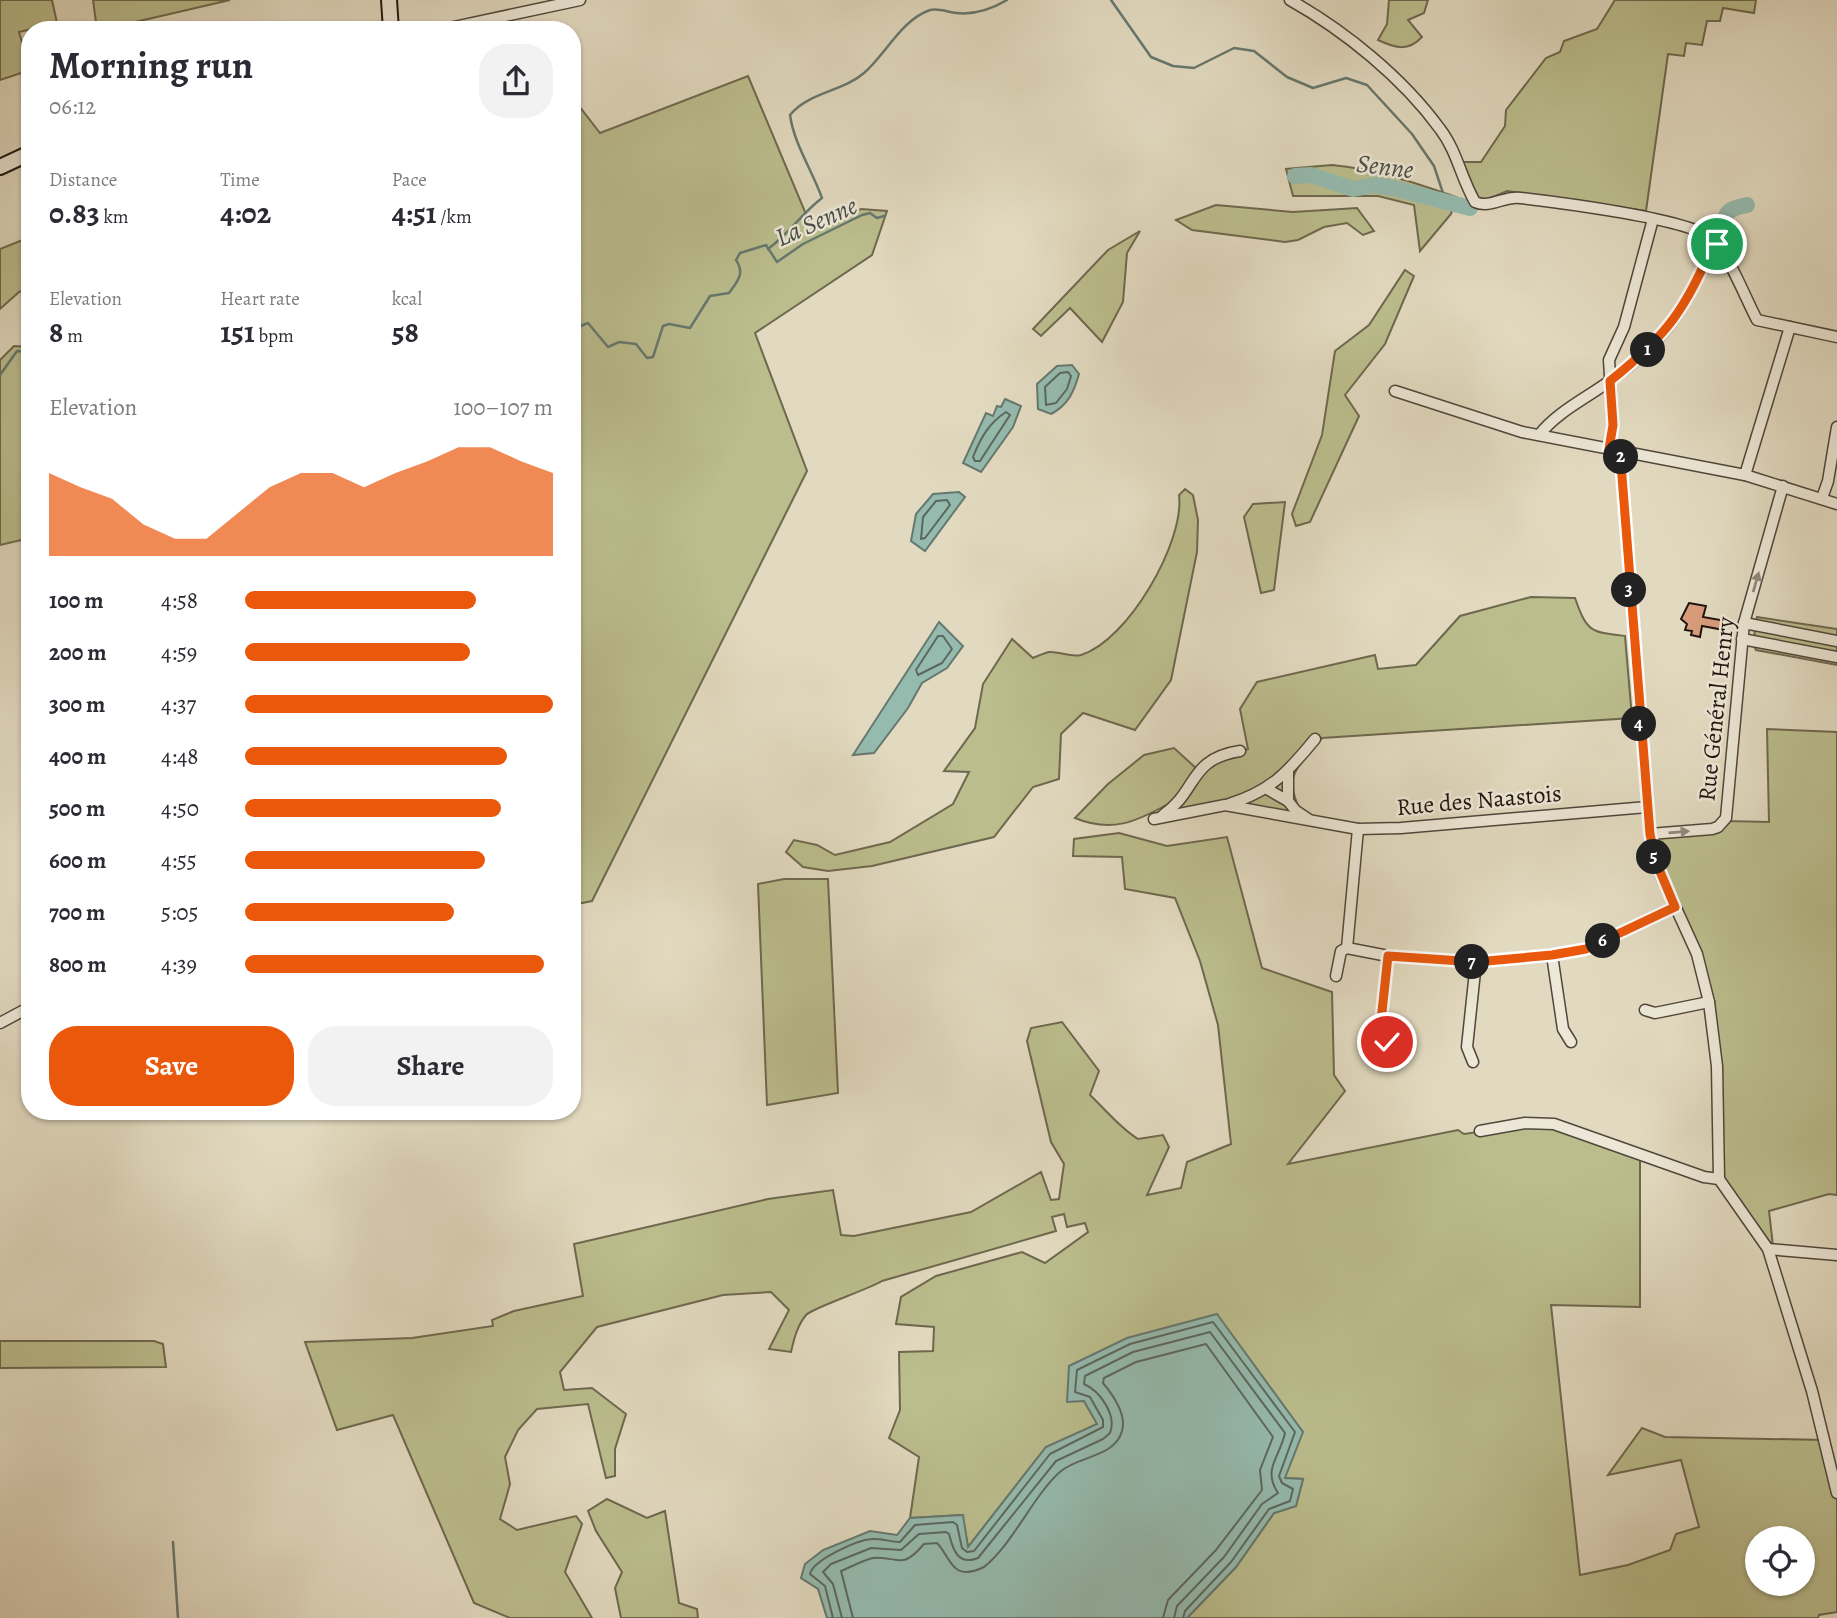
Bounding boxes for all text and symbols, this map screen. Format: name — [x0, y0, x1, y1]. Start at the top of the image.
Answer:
text: Morning run — [49, 39, 253, 91]
button: share — [479, 44, 553, 118]
text: 06:12 — [49, 91, 96, 122]
water label: Senne — [1354, 146, 1415, 187]
text: Distance — [49, 167, 117, 193]
text: Time — [220, 167, 260, 193]
text: Pace — [392, 167, 427, 193]
water label: La Senne — [770, 188, 863, 255]
text: 0.83 — [49, 193, 100, 233]
text: 4:02 — [220, 193, 271, 233]
text: 4:51 — [392, 193, 436, 233]
text: km — [100, 204, 129, 230]
text: /km — [436, 204, 472, 230]
pin — [1687, 214, 1747, 274]
icon: arrive — [1698, 225, 1736, 263]
text: Elevation — [49, 286, 122, 312]
text: Heart rate — [220, 286, 300, 312]
text: kcal — [392, 286, 422, 312]
text: 8 — [49, 312, 63, 352]
text: 151 — [220, 312, 255, 352]
text: 58 — [392, 312, 419, 352]
text: m — [63, 323, 83, 349]
text: bpm — [255, 323, 294, 349]
pin: 1 — [1630, 332, 1666, 368]
text: 1 — [1644, 336, 1651, 362]
text: Elevation — [49, 392, 137, 423]
text: 100–107 m — [453, 392, 553, 423]
pin: 2 — [1604, 440, 1638, 475]
text: 2 — [1616, 443, 1625, 469]
pin: 3 — [1612, 572, 1646, 608]
one-way arrow — [1751, 572, 1761, 593]
text: 3 — [1624, 576, 1633, 602]
text: 100 m — [49, 585, 104, 616]
text: 4:58 — [161, 585, 198, 616]
street label: Rue Général Henry — [1690, 615, 1742, 803]
text: 200 m — [49, 637, 107, 668]
text: 4:59 — [161, 637, 197, 668]
text: 300 m — [49, 689, 105, 720]
text: 4:37 — [161, 689, 196, 720]
pin: 4 — [1622, 706, 1656, 742]
text: 4 — [1634, 710, 1643, 736]
text: 400 m — [49, 741, 106, 772]
text: 4:48 — [161, 741, 198, 772]
street label: Rue des Naastois — [1395, 777, 1563, 823]
text: 500 m — [49, 793, 105, 824]
text: 4:50 — [161, 793, 199, 824]
one-way arrow — [1669, 826, 1691, 837]
pin: 5 — [1636, 840, 1672, 874]
text: 5 — [1649, 843, 1658, 869]
text: 600 m — [49, 845, 106, 876]
text: 4:55 — [161, 845, 197, 876]
text: 700 m — [49, 897, 105, 928]
text: 5:05 — [161, 897, 199, 928]
pin: 6 — [1586, 923, 1620, 958]
text: 6 — [1598, 927, 1607, 953]
pin: 7 — [1454, 944, 1490, 979]
text: 7 — [1467, 948, 1476, 974]
text: 800 m — [49, 949, 106, 980]
text: 4:39 — [161, 949, 197, 980]
pin — [1357, 1012, 1417, 1072]
icon: check — [1368, 1023, 1406, 1061]
button: Save — [49, 1026, 294, 1106]
button: Share — [308, 1026, 553, 1106]
map controls — [1745, 1526, 1815, 1596]
button: locate — [1745, 1526, 1815, 1596]

